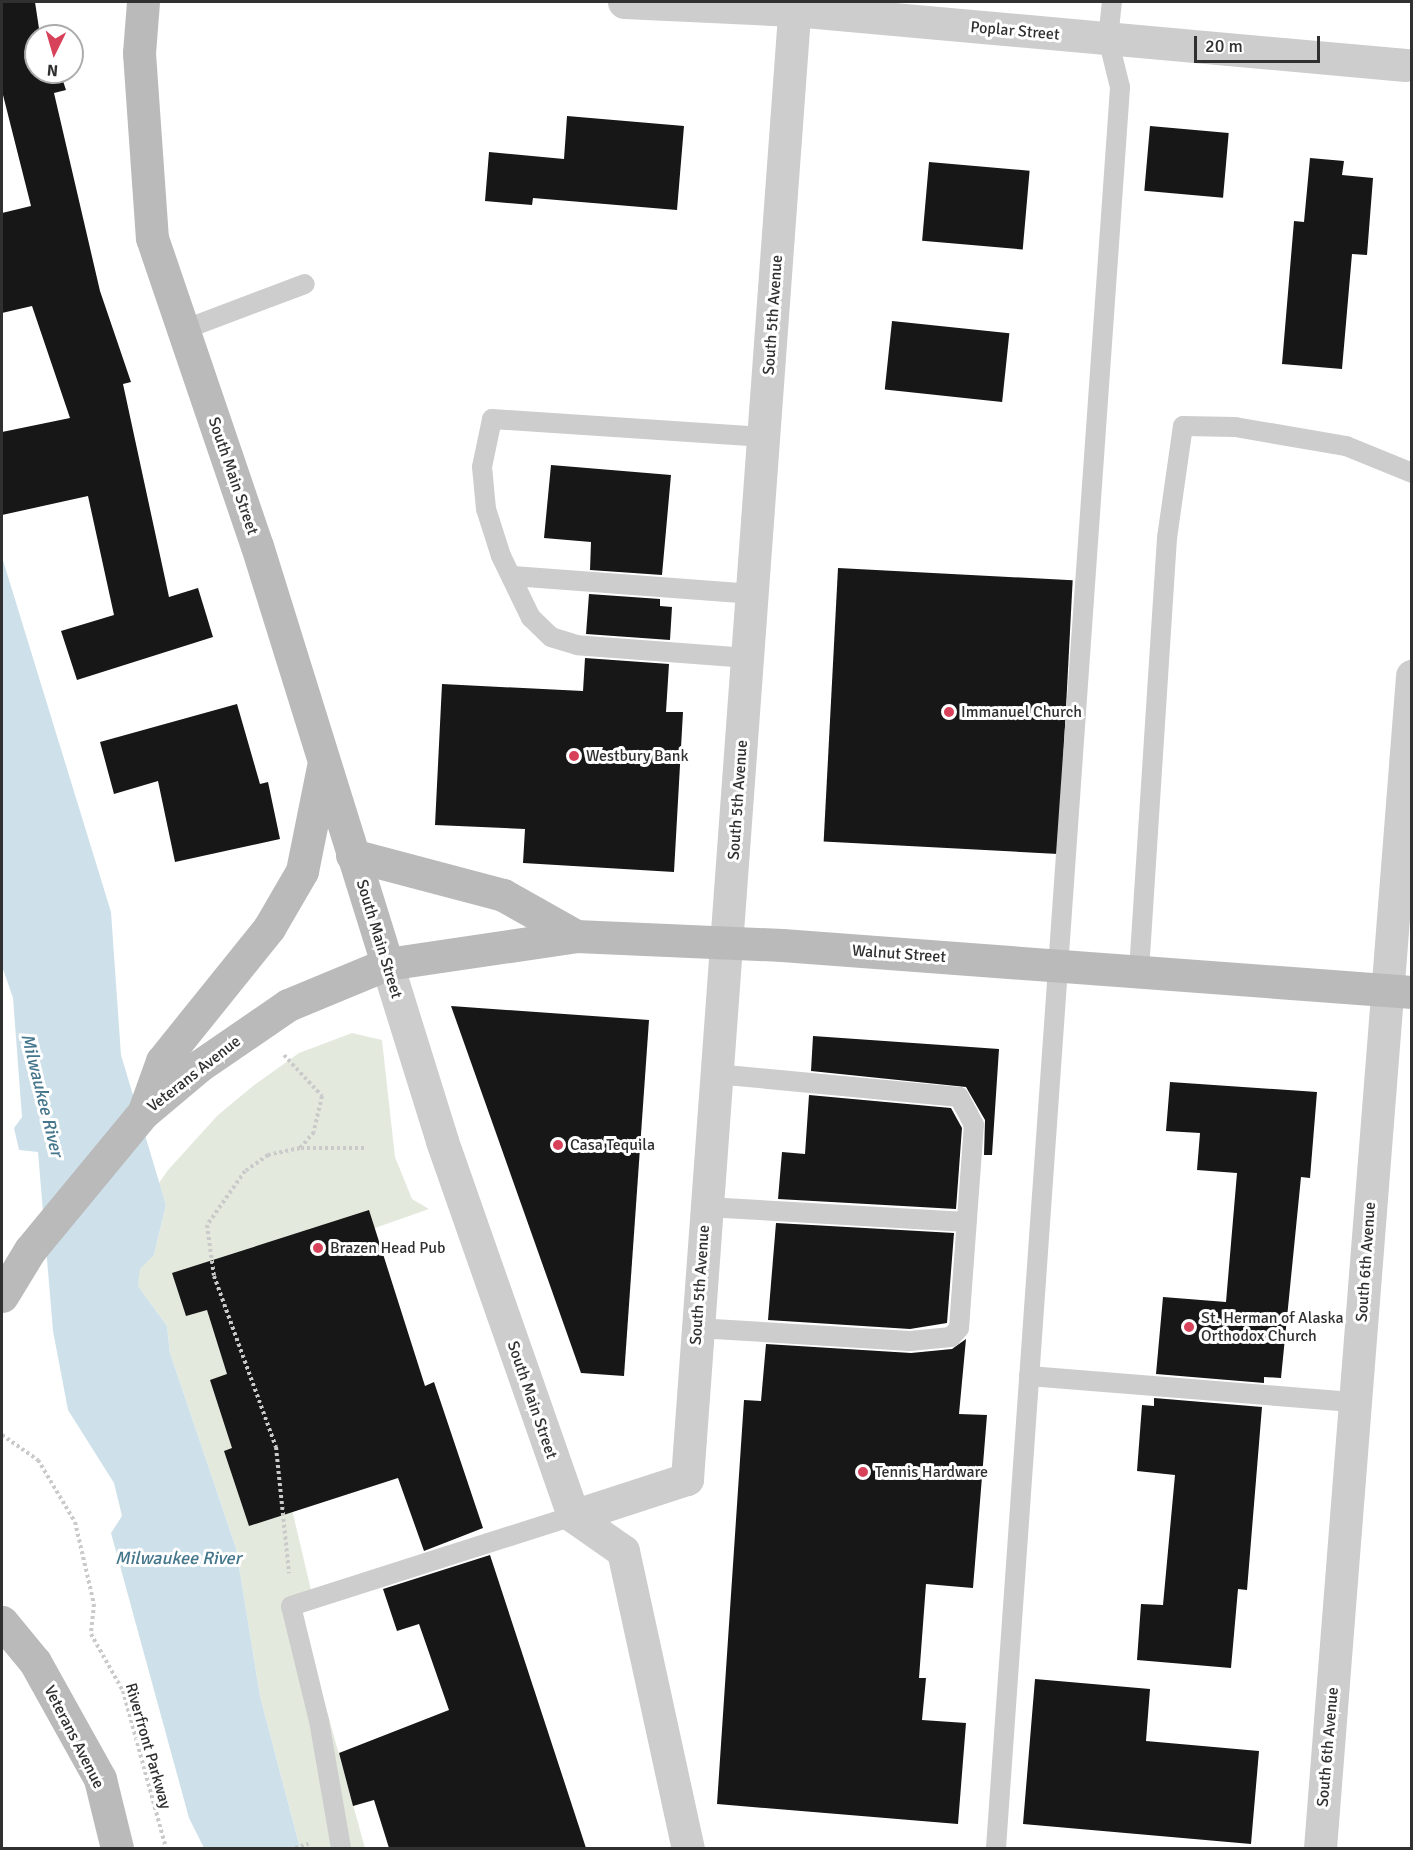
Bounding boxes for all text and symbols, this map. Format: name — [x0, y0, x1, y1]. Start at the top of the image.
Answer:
street label: Poplar Street — [970, 18, 1060, 44]
north arrow — [24, 24, 84, 84]
scale bar — [1197, 24, 1323, 62]
text: 20 m — [1205, 35, 1243, 57]
text: N — [46, 59, 59, 80]
street label: South 5th Avenue — [759, 254, 787, 376]
street label: South Main Street — [204, 415, 262, 537]
place label: Immanuel Church — [961, 702, 1082, 722]
marker: Immanuel Church — [942, 705, 956, 719]
street label: South 5th Avenue — [724, 739, 752, 861]
place label: Westbury Bank — [586, 746, 689, 766]
marker: Westbury Bank — [567, 749, 581, 763]
street label: South Main Street — [352, 877, 406, 1001]
street label: Walnut Street — [851, 941, 947, 967]
water label: Milwaukee River — [16, 1031, 68, 1159]
street label: Veterans Avenue — [144, 1032, 244, 1116]
place label: Casa Tequila — [570, 1135, 655, 1155]
marker: Casa Tequila — [551, 1138, 565, 1152]
street label: South 6th Avenue — [1352, 1201, 1380, 1323]
street label: South 5th Avenue — [686, 1224, 714, 1346]
place label: Brazen Head Pub — [330, 1238, 445, 1258]
marker: Brazen Head Pub — [311, 1241, 325, 1255]
place label: St. Herman of Alaska Orthodox Church — [1201, 1308, 1344, 1346]
marker: St. Herman of Alaska Orthodox Church — [1182, 1320, 1196, 1334]
street label: South Main Street — [503, 1339, 561, 1461]
place label: Tennis Hardware — [875, 1462, 988, 1482]
marker: Tennis Hardware — [856, 1465, 870, 1479]
water label: Milwaukee River — [115, 1547, 241, 1569]
street label: Riverfront Parkway — [121, 1681, 175, 1811]
street label: Veterans Avenue — [40, 1682, 108, 1792]
street label: South 6th Avenue — [1313, 1686, 1343, 1808]

